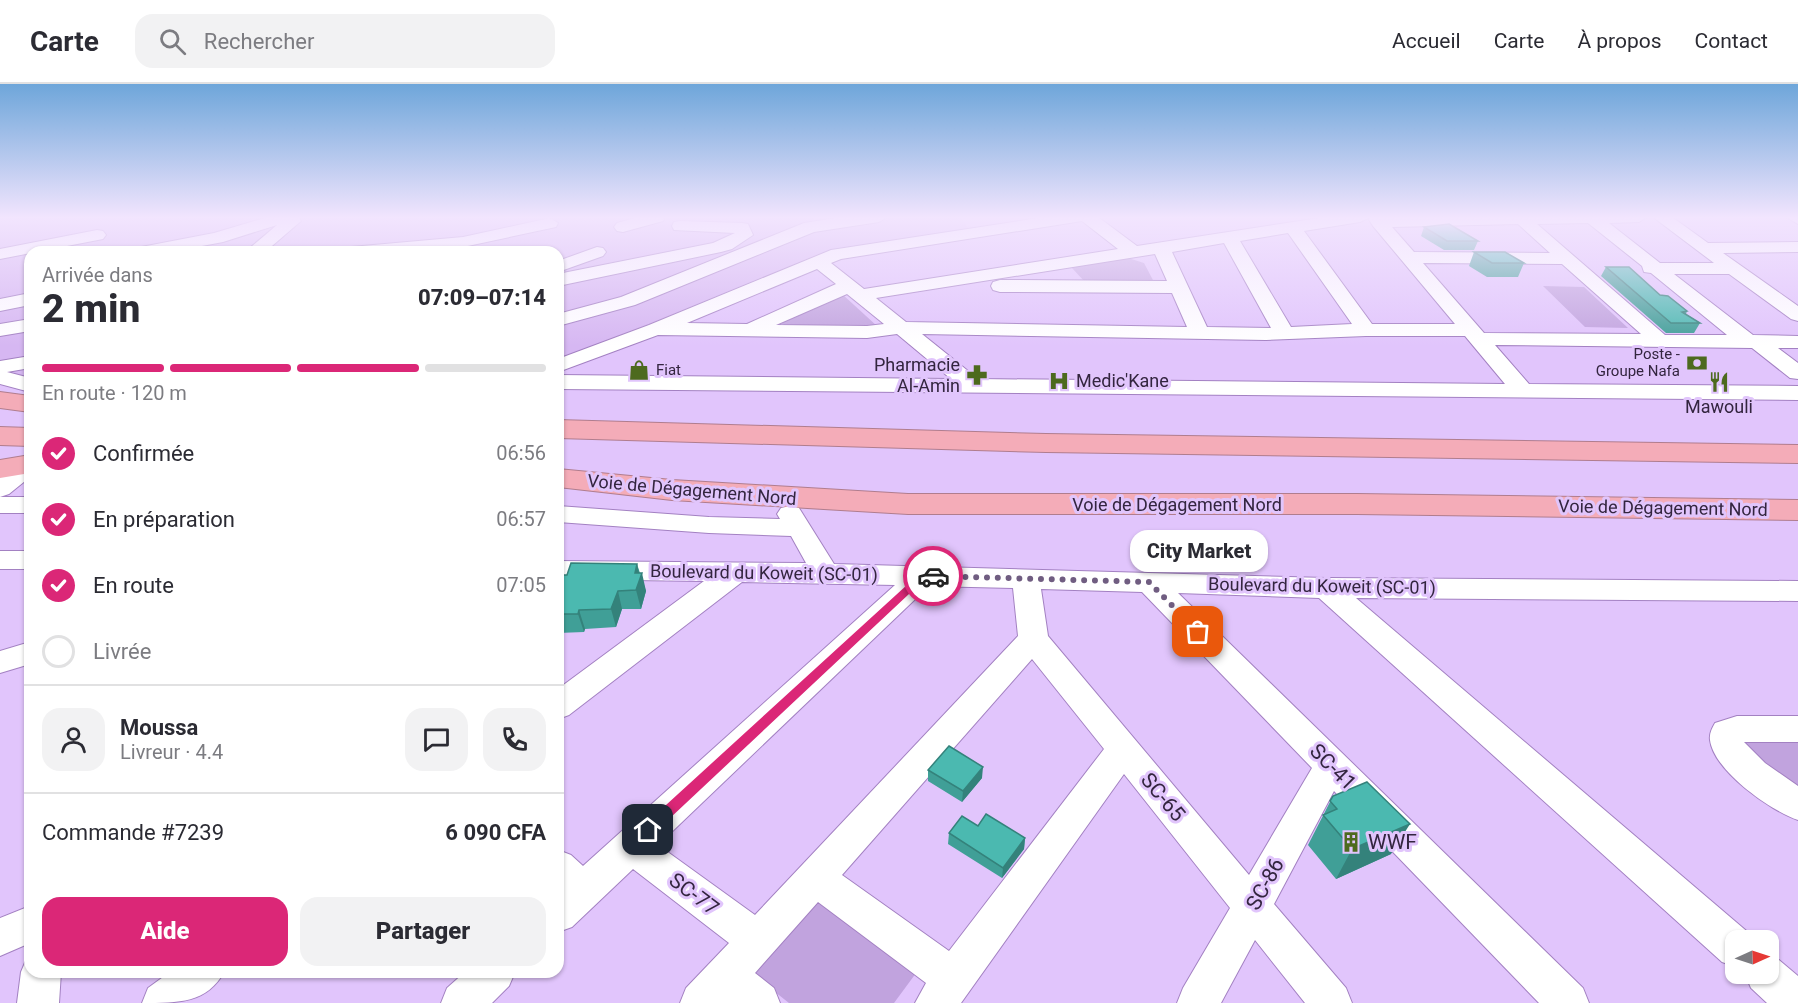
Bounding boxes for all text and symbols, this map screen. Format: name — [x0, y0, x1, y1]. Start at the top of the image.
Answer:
search box — [135, 14, 555, 68]
text: Carte — [30, 25, 99, 58]
icon: search — [156, 25, 189, 58]
text: Rechercher — [204, 29, 314, 54]
text: Accueil — [1392, 29, 1461, 53]
text: Carte — [1494, 29, 1544, 53]
text: À propos — [1577, 29, 1662, 53]
text: Contact — [1695, 29, 1768, 53]
text: Arrivée dans — [42, 263, 153, 287]
text: 07:09–07:14 — [418, 285, 546, 310]
text: 2 min — [42, 286, 140, 332]
place label: Poste - Groupe Nafa — [1596, 345, 1680, 380]
bank icon: Poste - Groupe Nafa — [1685, 351, 1709, 375]
place label: Pharmacie Al-Amin — [874, 354, 960, 396]
shop icon: Fiat — [627, 358, 651, 382]
place label: Fiat — [656, 361, 681, 379]
pharmacy icon: Pharmacie Al-Amin — [965, 363, 989, 387]
hospital icon: Medic'Kane — [1047, 369, 1071, 393]
place label: Medic'Kane — [1076, 370, 1169, 391]
restaurant icon: Mawouli — [1707, 370, 1731, 394]
text: En route · 120 m — [42, 381, 187, 405]
place label: Mawouli — [1685, 396, 1753, 417]
icon: check — [42, 437, 75, 470]
text: Confirmée — [93, 441, 194, 466]
text: 06:56 — [496, 441, 546, 465]
street label: Voie de Dégagement Nord — [587, 470, 797, 509]
street label: Voie de Dégagement Nord — [1072, 494, 1282, 515]
street label: Voie de Dégagement Nord — [1558, 495, 1768, 520]
icon: check — [42, 503, 75, 536]
text: En préparation — [93, 507, 235, 532]
text: 06:57 — [496, 507, 546, 531]
callout: City Market — [1129, 530, 1267, 572]
text: City Market — [1147, 539, 1251, 563]
courier — [903, 546, 963, 606]
street label: Boulevard du Koweit (SC-01) — [650, 560, 878, 586]
icon: car — [917, 560, 950, 593]
icon: check — [42, 569, 75, 602]
text: En route — [93, 573, 174, 598]
text: 07:05 — [496, 573, 546, 597]
street label: Boulevard du Koweit (SC-01) — [1208, 573, 1436, 599]
pin — [1172, 606, 1223, 657]
icon: bag — [1181, 615, 1214, 648]
text: Livrée — [93, 639, 151, 664]
button: person — [42, 708, 105, 771]
button: chat — [405, 708, 468, 771]
button: phone — [483, 708, 546, 771]
text: Moussa — [120, 715, 198, 740]
street label: SC-41 — [1305, 739, 1361, 795]
text: Livreur · 4.4 — [120, 740, 223, 764]
street label: SC-65 — [1136, 768, 1190, 826]
pin — [622, 804, 673, 855]
icon: home — [631, 813, 664, 846]
text: Commande #7239 — [42, 820, 224, 845]
text: 6 090 CFA — [445, 820, 546, 845]
building icon: WWF — [1339, 830, 1363, 854]
place label: WWF — [1368, 830, 1417, 854]
street label: SC-86 — [1241, 854, 1289, 914]
street label: SC-77 — [665, 868, 723, 920]
button: Aide — [42, 897, 288, 966]
button: Partager — [300, 897, 546, 966]
north arrow — [1725, 930, 1779, 984]
map controls — [1725, 930, 1779, 984]

